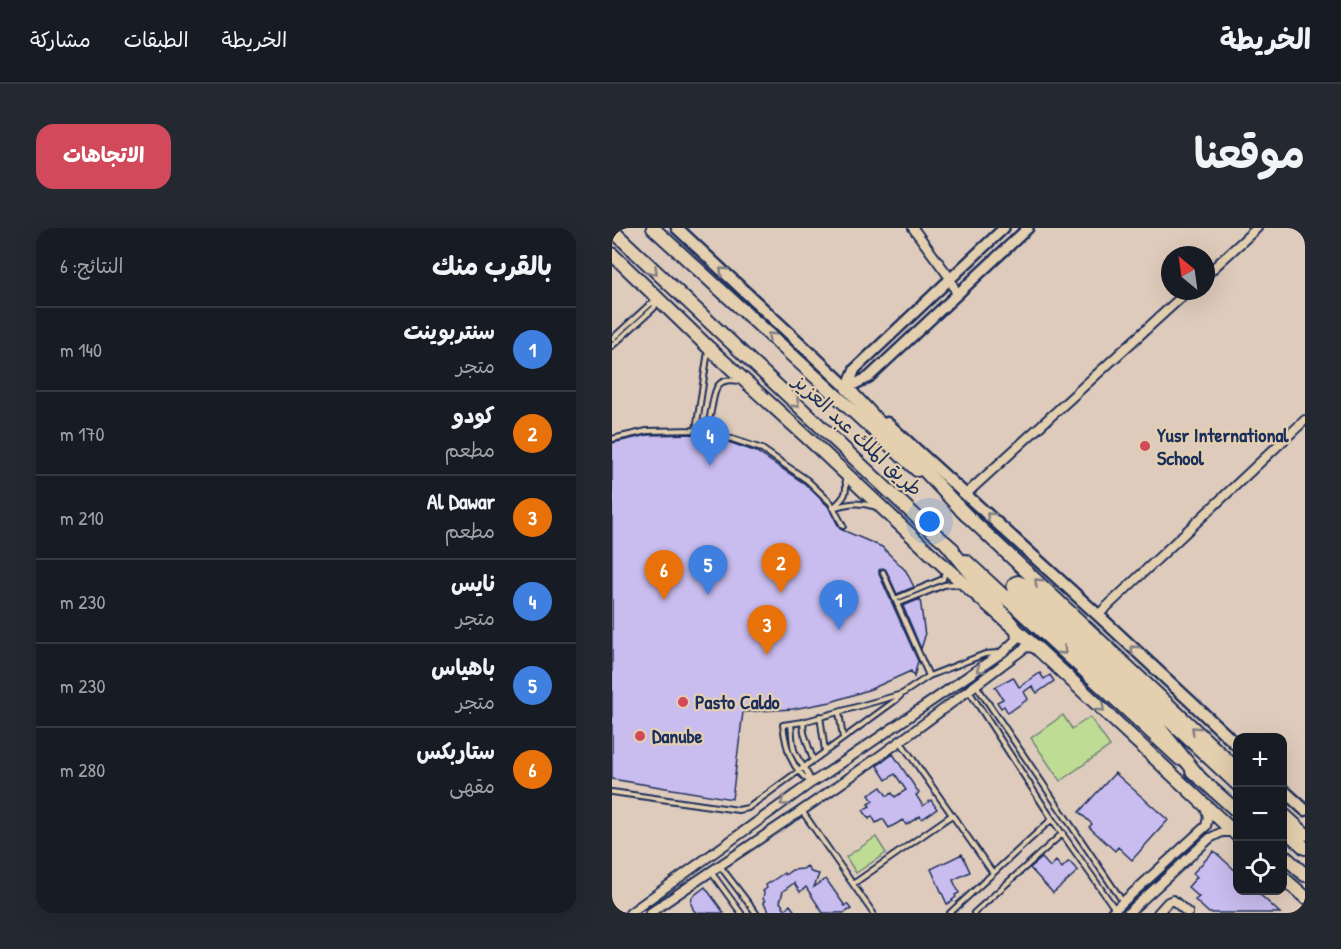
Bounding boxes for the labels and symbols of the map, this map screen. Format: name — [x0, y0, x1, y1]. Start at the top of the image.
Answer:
north arrow — [1161, 246, 1215, 300]
one-way arrow — [647, 264, 658, 275]
one-way arrow — [719, 267, 730, 278]
one-way arrow — [767, 332, 778, 343]
street label: طريق الملك عبد العزيز — [786, 366, 929, 502]
one-way arrow — [790, 397, 800, 408]
pin: 4 — [690, 416, 730, 466]
place label: Yusr International School — [1157, 421, 1289, 471]
marker: Yusr International School — [1138, 439, 1152, 453]
your location — [915, 507, 944, 536]
one-way arrow — [987, 513, 998, 524]
pin: 2 — [762, 544, 800, 593]
pin: 5 — [688, 546, 728, 595]
pin: 6 — [644, 550, 684, 600]
one-way arrow — [1034, 578, 1044, 589]
pin: 1 — [820, 580, 858, 630]
pin: 3 — [748, 606, 786, 655]
one-way arrow — [1056, 644, 1066, 655]
one-way arrow — [1130, 645, 1141, 656]
one-way arrow — [975, 662, 986, 673]
place label: Pasto Caldo — [695, 688, 780, 715]
marker: Pasto Caldo — [676, 695, 690, 709]
one-way arrow — [1095, 701, 1105, 712]
place label: Danube — [652, 722, 703, 749]
one-way arrow — [1191, 726, 1202, 737]
marker: Danube — [633, 729, 647, 743]
one-way arrow — [780, 795, 791, 806]

